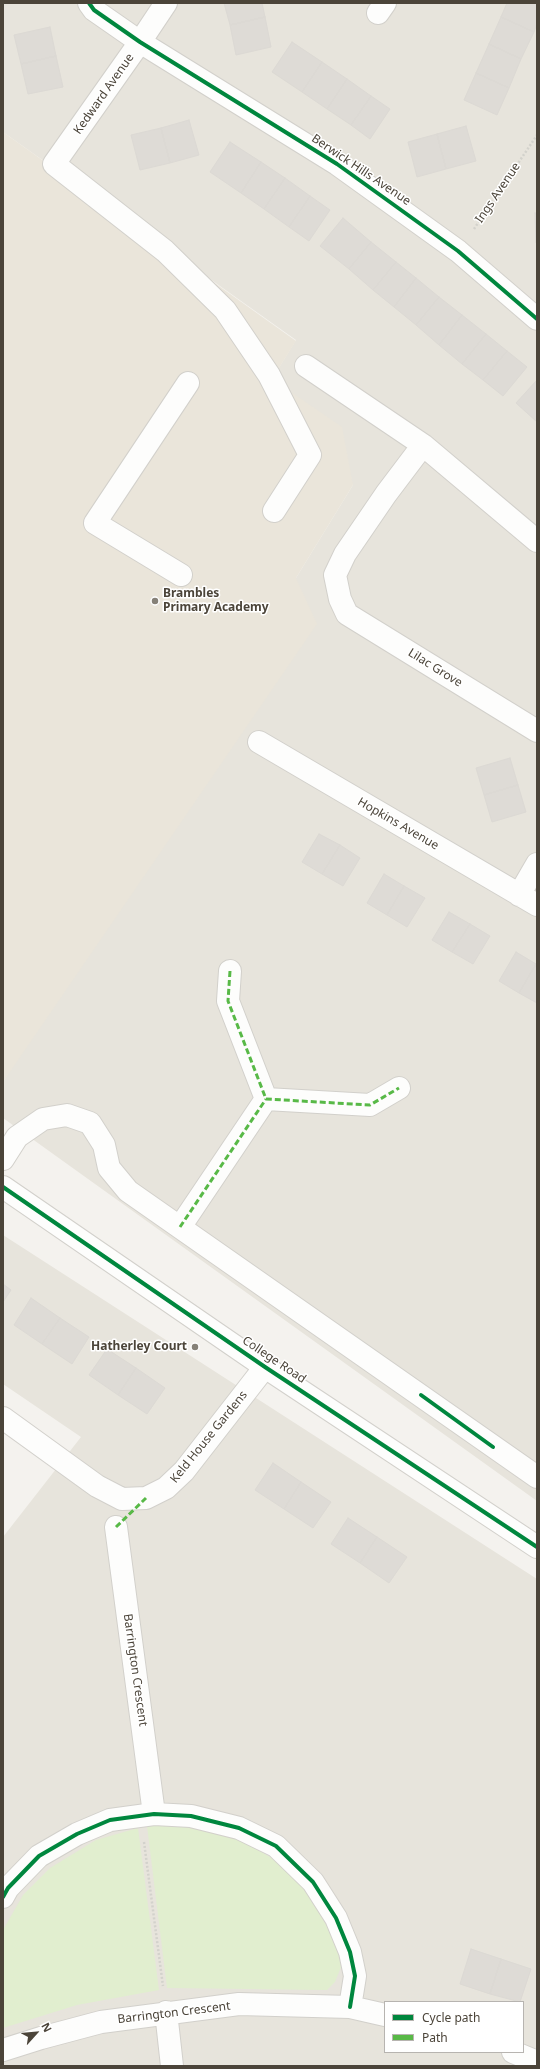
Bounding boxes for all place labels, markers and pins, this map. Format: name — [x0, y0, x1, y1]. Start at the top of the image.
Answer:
place label: Brambles Primary Academy — [163, 587, 269, 615]
marker: Brambles Primary Academy — [150, 596, 160, 606]
place label: Hatherley Court — [91, 1340, 187, 1354]
marker: Hatherley Court — [190, 1342, 200, 1352]

